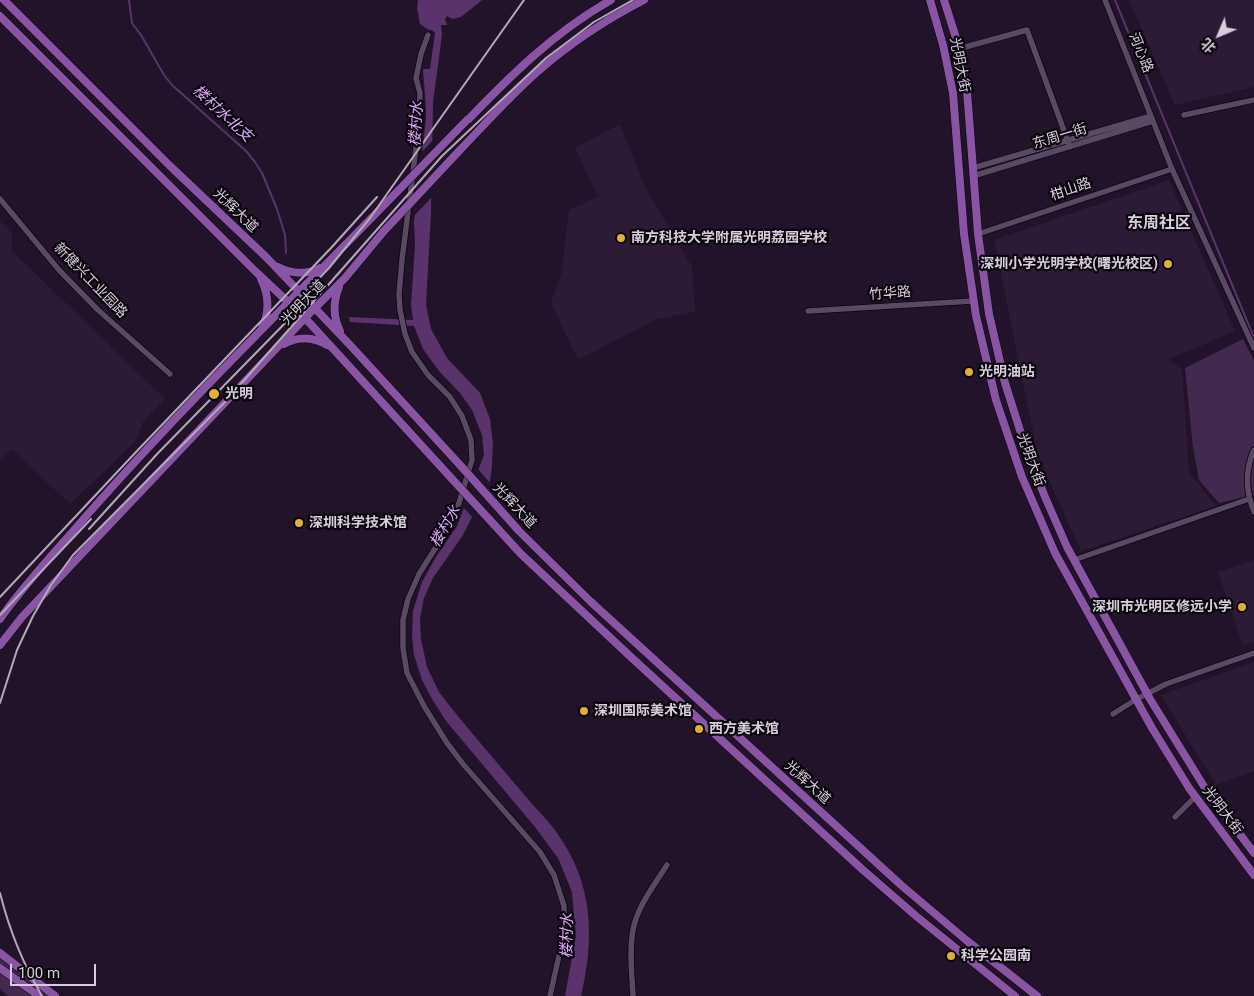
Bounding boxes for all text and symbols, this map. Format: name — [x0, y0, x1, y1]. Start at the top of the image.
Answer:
north arrow — [1194, 10, 1244, 60]
street label: 河心路 — [1124, 30, 1156, 76]
text: 北 — [1198, 35, 1219, 56]
street label: 光明大街 — [945, 36, 973, 94]
water label: 楼村水北支 — [188, 82, 256, 146]
water label: 楼村水 — [407, 101, 427, 147]
street label: 东周一街 — [1031, 121, 1089, 153]
street label: 柑山路 — [1048, 175, 1094, 205]
street label: 光辉大道 — [209, 186, 261, 236]
district label: 东周社区 — [1127, 214, 1191, 234]
place label: 南方科技大学附属光明荔园学校 — [631, 230, 827, 246]
marker: 南方科技大学附属光明荔园学校 — [615, 232, 627, 244]
street label: 新健兴工业园路 — [50, 240, 130, 322]
place label: 深圳小学光明学校(曙光校区) — [980, 256, 1158, 272]
marker: 深圳小学光明学校(曙光校区) — [1162, 258, 1174, 270]
street label: 光明大道 — [279, 277, 329, 329]
street label: 竹华路 — [868, 284, 912, 304]
place label: 光明油站 — [979, 364, 1035, 380]
marker: 光明油站 — [963, 366, 975, 378]
place label: 光明 — [225, 386, 253, 402]
marker: 光明 — [207, 387, 221, 401]
street label: 光明大街 — [1013, 431, 1047, 489]
street label: 光辉大道 — [489, 480, 539, 532]
water label: 楼村水 — [427, 503, 465, 551]
place label: 深圳科学技术馆 — [309, 515, 407, 531]
marker: 深圳科学技术馆 — [293, 517, 305, 529]
place label: 深圳市光明区修远小学 — [1092, 599, 1232, 615]
marker: 深圳市光明区修远小学 — [1236, 601, 1248, 613]
place label: 深圳国际美术馆 — [594, 703, 692, 719]
marker: 深圳国际美术馆 — [578, 705, 590, 717]
place label: 西方美术馆 — [709, 721, 779, 737]
marker: 西方美术馆 — [693, 723, 705, 735]
street label: 光辉大道 — [781, 758, 833, 808]
street label: 光明大街 — [1198, 784, 1246, 838]
water label: 楼村水 — [559, 913, 577, 959]
place label: 科学公园南 — [961, 948, 1031, 964]
marker: 科学公园南 — [945, 950, 957, 962]
scale bar — [12, 954, 99, 986]
text: 100 m — [18, 964, 60, 982]

